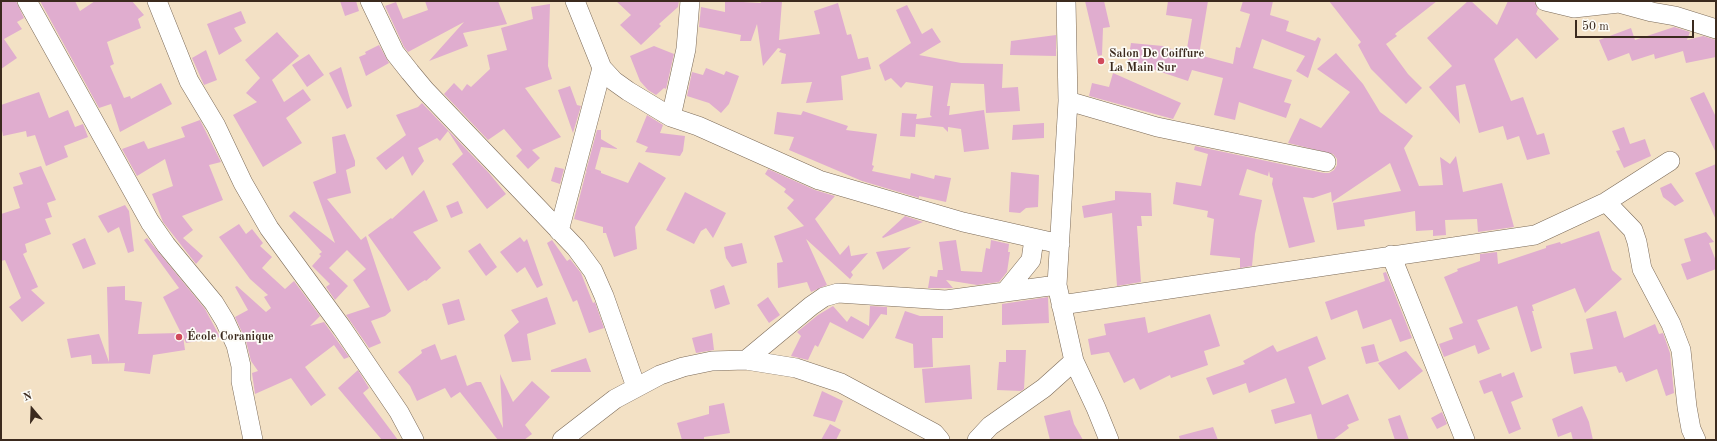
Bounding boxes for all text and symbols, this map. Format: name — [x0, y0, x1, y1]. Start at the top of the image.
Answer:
scale bar — [1577, 12, 1696, 38]
text: 50 m — [1582, 21, 1609, 33]
place label: Salon De Coiffure La Main Sur — [1109, 47, 1204, 75]
marker: Salon De Coiffure La Main Sur — [1096, 56, 1106, 66]
place label: École Coranique — [187, 330, 274, 344]
marker: École Coranique — [174, 332, 184, 342]
north arrow — [12, 389, 52, 429]
text: N — [22, 391, 34, 404]

